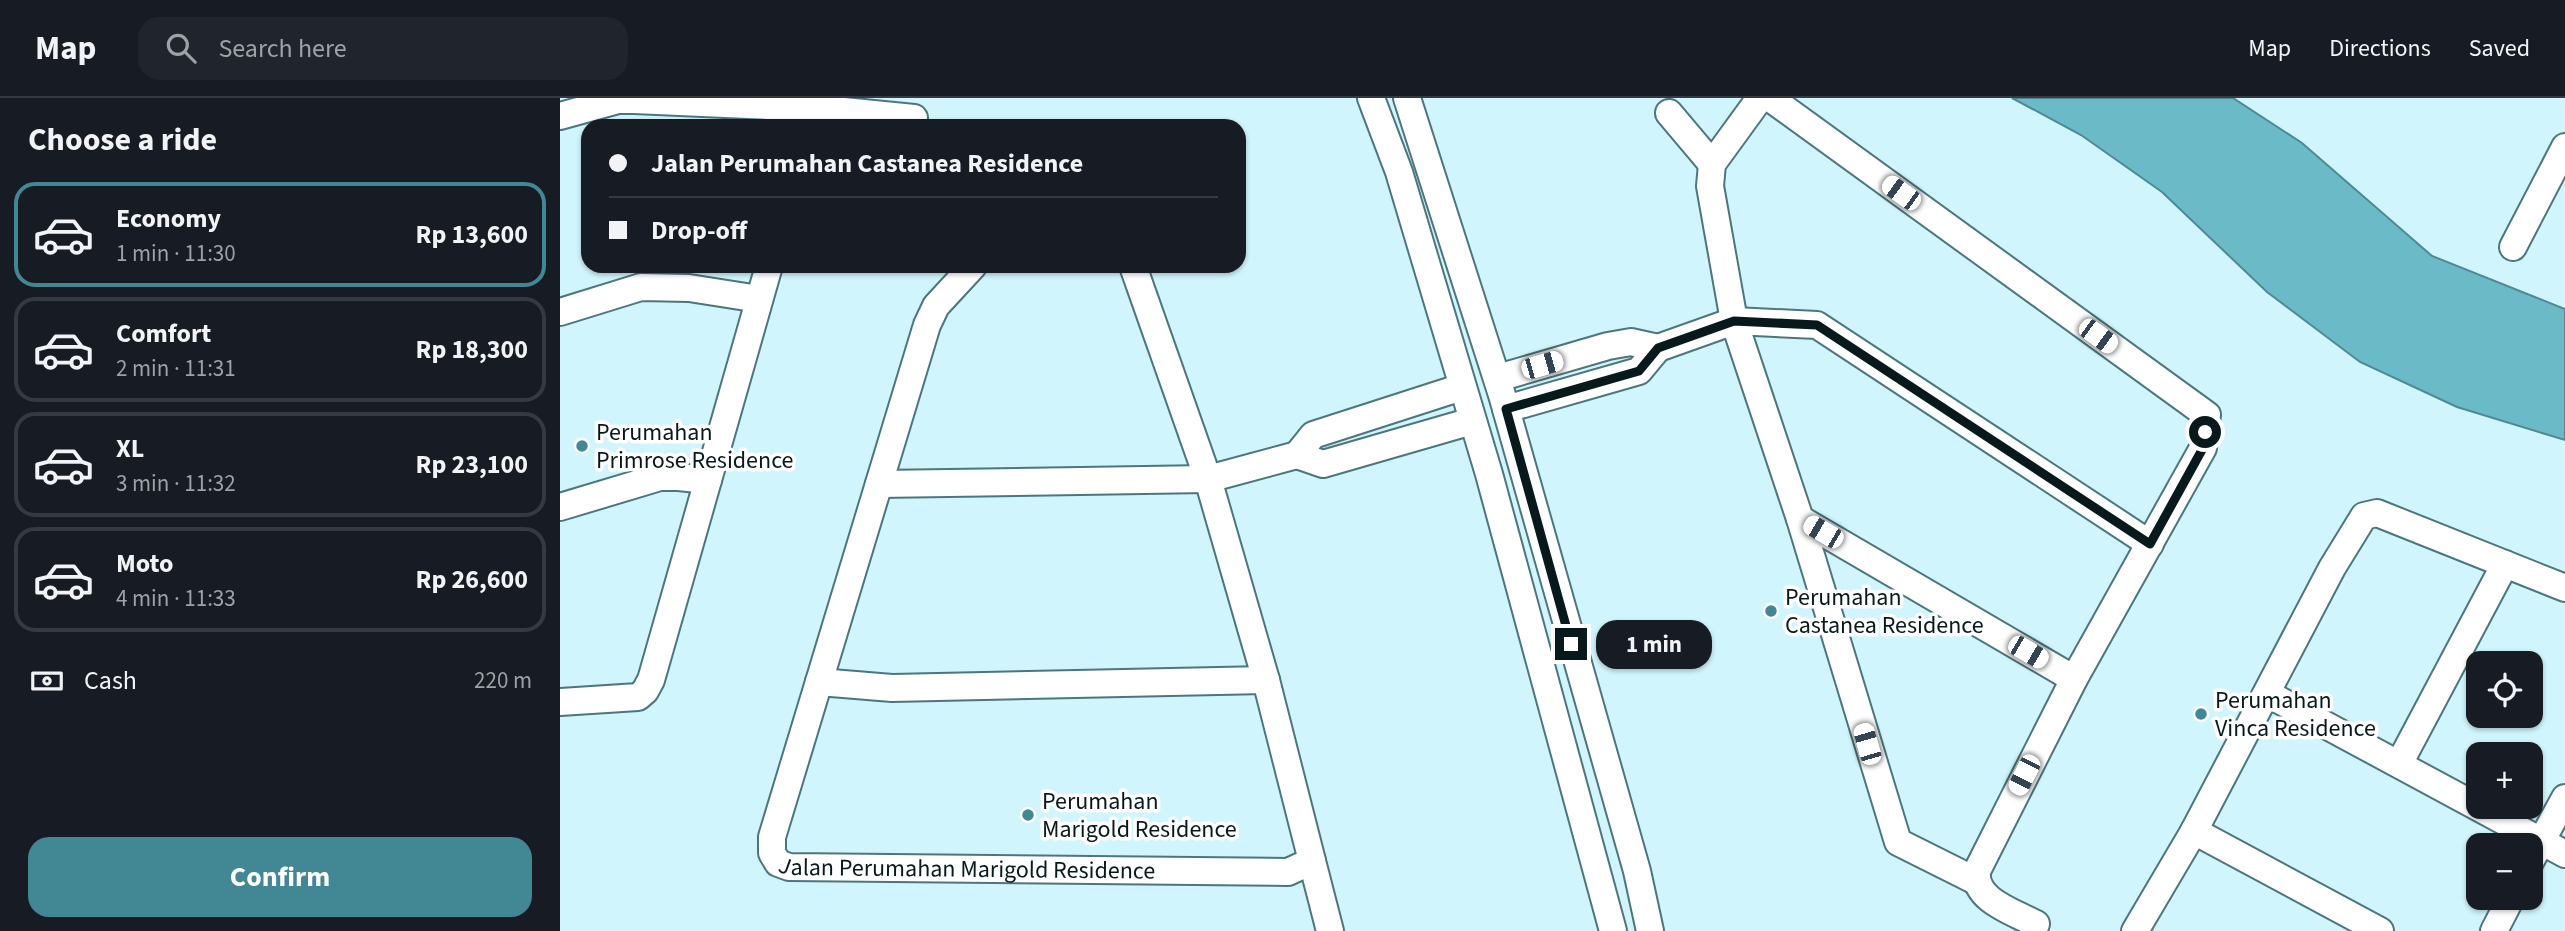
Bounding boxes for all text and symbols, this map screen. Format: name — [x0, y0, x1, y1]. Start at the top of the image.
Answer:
search box — [138, 17, 628, 80]
text: Map — [35, 25, 96, 72]
icon: search — [162, 29, 200, 67]
text: Search here — [218, 30, 347, 67]
text: Map — [2248, 31, 2291, 66]
text: Directions — [2329, 31, 2431, 66]
text: Saved — [2469, 31, 2530, 66]
text: Choose a ride — [28, 117, 217, 163]
text: Jalan Perumahan Castanea Residence — [651, 145, 1083, 182]
car — [1878, 172, 1925, 214]
text: Economy — [116, 200, 221, 237]
icon: car — [32, 203, 95, 266]
text: Drop-off — [651, 212, 747, 249]
text: Rp 13,600 — [416, 216, 528, 253]
text: 1 min · 11:30 — [116, 237, 236, 270]
text: Comfort — [116, 315, 211, 352]
car — [2075, 315, 2122, 357]
icon: car — [32, 318, 95, 381]
text: Rp 18,300 — [416, 331, 528, 368]
car — [1519, 349, 1566, 381]
text: 2 min · 11:31 — [116, 352, 236, 385]
place label: Perumahan Primrose Residence — [596, 415, 794, 478]
route start — [2189, 416, 2221, 448]
text: XL — [116, 430, 144, 467]
icon: car — [32, 433, 95, 496]
marker: Perumahan Primrose Residence — [574, 438, 590, 454]
text: Rp 23,100 — [416, 446, 528, 483]
text: 3 min · 11:32 — [116, 467, 236, 500]
car — [1800, 512, 1847, 552]
text: Moto — [116, 545, 173, 582]
icon: car — [32, 548, 95, 611]
text: Rp 26,600 — [416, 561, 528, 598]
place label: Perumahan Castanea Residence — [1785, 580, 1984, 643]
text: 4 min · 11:33 — [116, 582, 236, 615]
marker: Perumahan Castanea Residence — [1763, 603, 1779, 619]
callout: 1 min — [1596, 620, 1711, 668]
route end — [1555, 628, 1587, 660]
text: 1 min — [1626, 628, 1682, 661]
car — [2005, 632, 2052, 672]
map controls — [2466, 651, 2543, 910]
button: locate — [2466, 651, 2543, 728]
icon: cash — [28, 662, 66, 700]
text: Cash — [84, 662, 137, 699]
text: 220 m — [474, 664, 532, 697]
place label: Perumahan Vinca Residence — [2215, 683, 2376, 746]
marker: Perumahan Vinca Residence — [2193, 706, 2209, 722]
car — [1852, 721, 1883, 767]
button: + — [2466, 742, 2543, 819]
car — [2006, 752, 2043, 798]
place label: Perumahan Marigold Residence — [1042, 784, 1237, 847]
marker: Perumahan Marigold Residence — [1020, 807, 1036, 823]
button: − — [2466, 833, 2543, 910]
button: Confirm — [28, 837, 532, 917]
street label: Jalan Perumahan Marigold Residence — [774, 848, 1155, 889]

